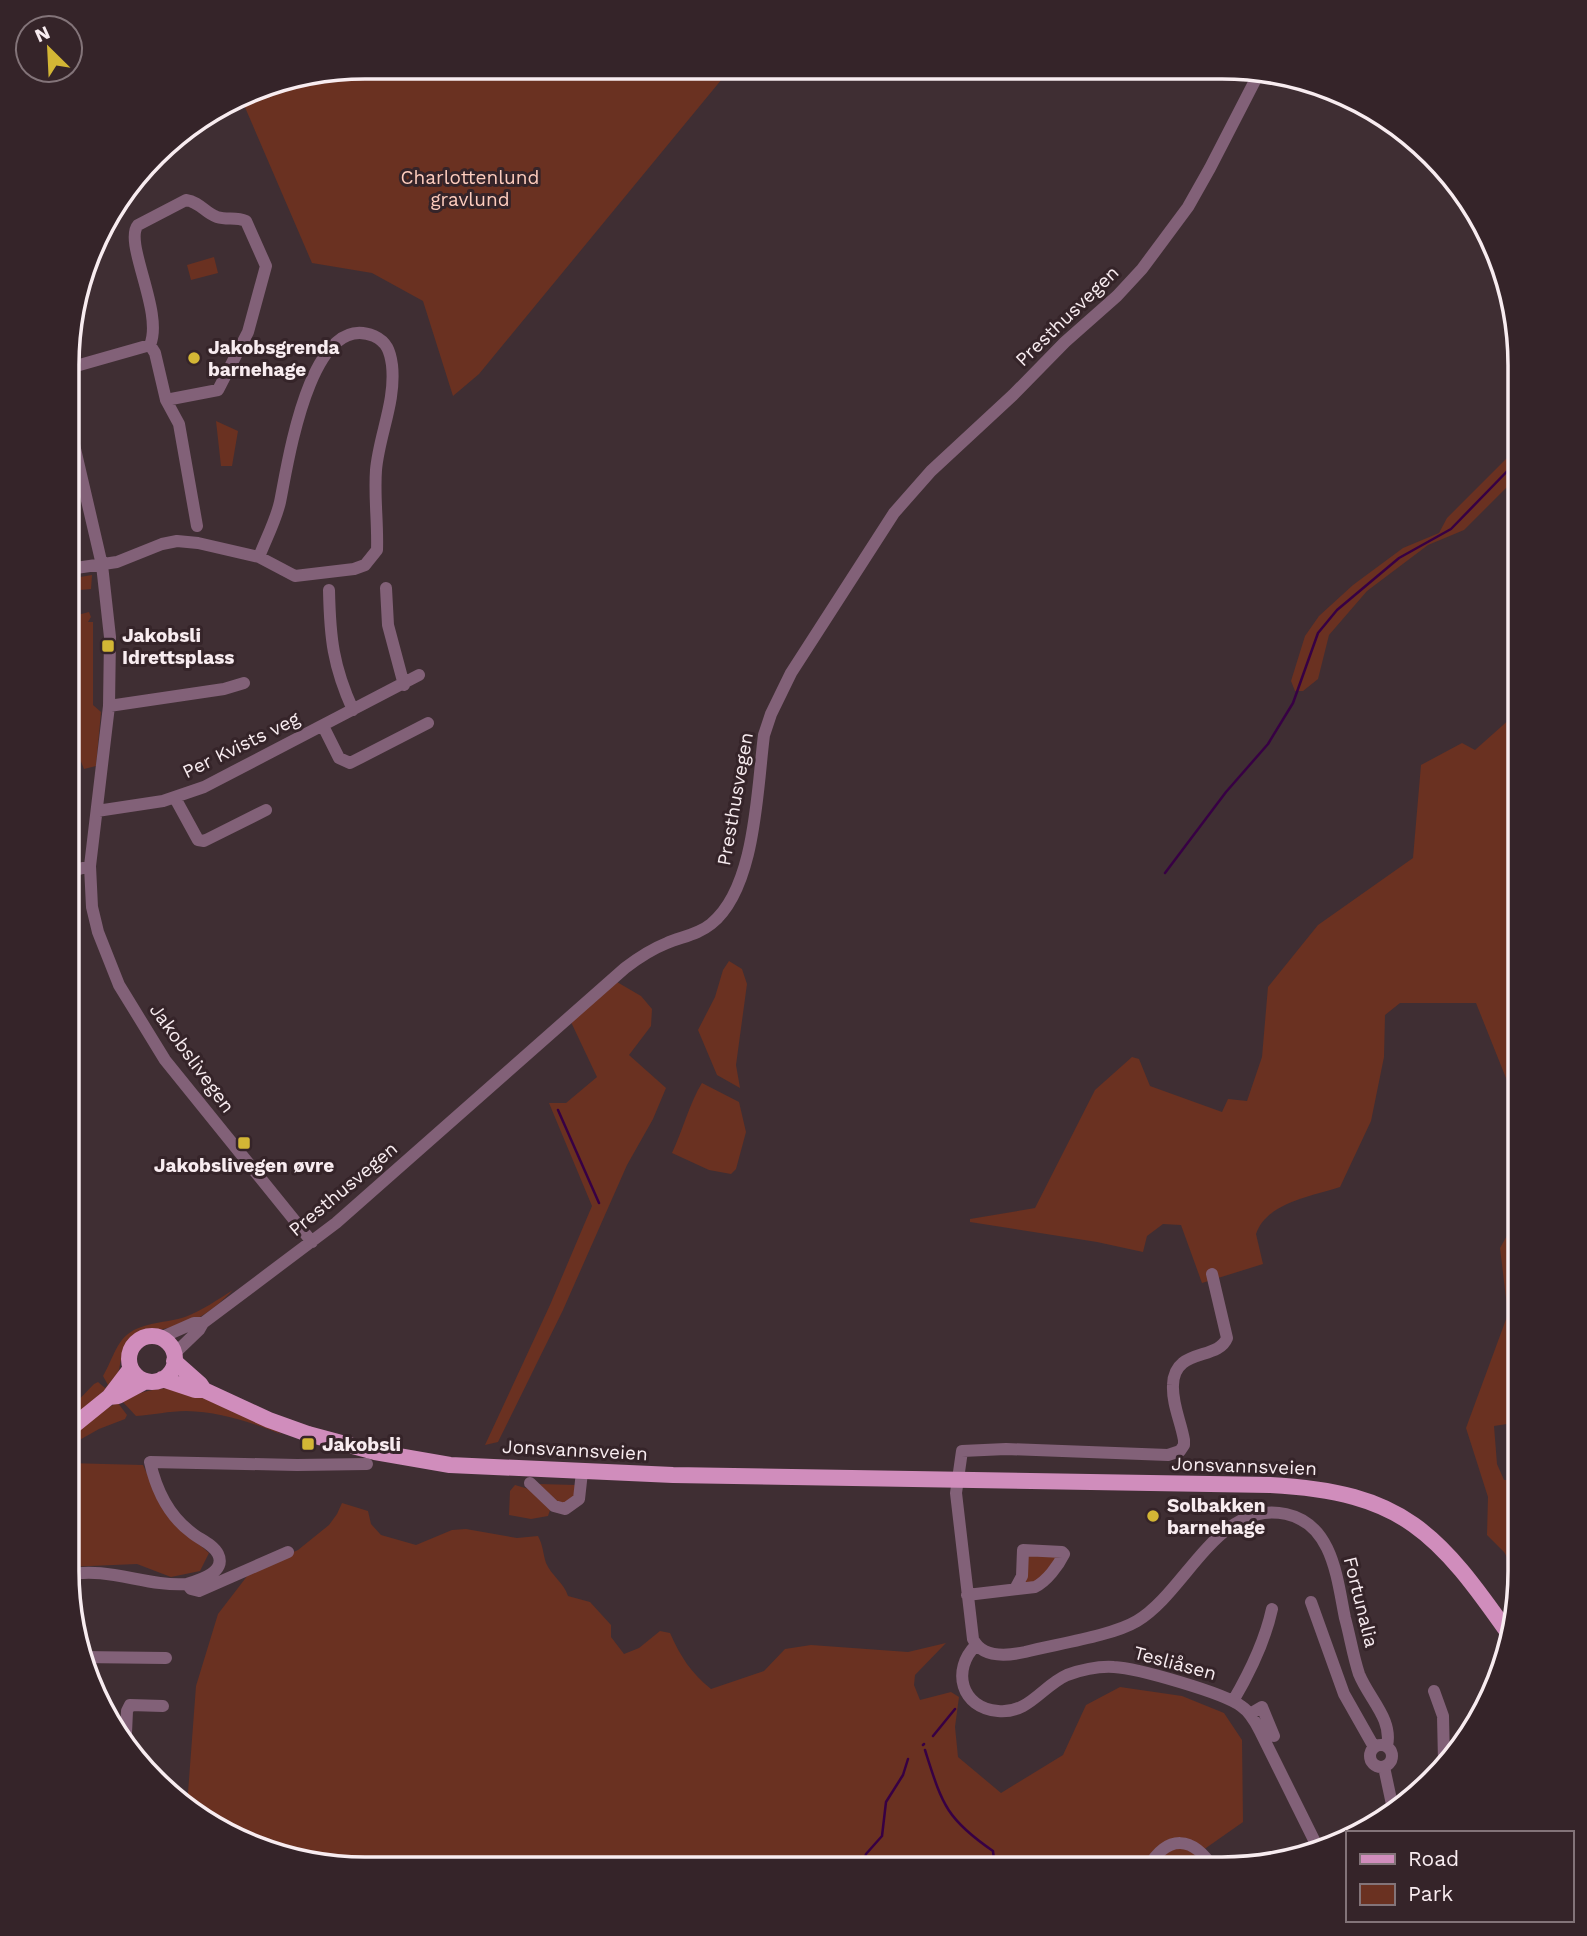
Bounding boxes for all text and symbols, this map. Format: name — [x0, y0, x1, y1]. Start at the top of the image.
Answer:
north arrow — [14, 14, 84, 84]
text: N — [31, 21, 53, 47]
park label: Charlottenlund gravlund — [401, 166, 540, 211]
street label: Presthusvegen — [1010, 261, 1124, 371]
place label: Jakobsgrenda barnehage — [208, 336, 340, 381]
marker: Jakobsgrenda barnehage — [186, 350, 202, 366]
place label: Jakobsli Idrettsplass — [122, 624, 234, 669]
marker: Jakobsli Idrettsplass — [100, 638, 116, 654]
street label: Per Kvists veg — [179, 706, 304, 783]
street label: Presthusvegen — [712, 731, 758, 867]
street label: Jakobslivegen — [145, 999, 239, 1117]
marker: Jakobslivegen øvre — [236, 1135, 252, 1151]
street label: Presthusvegen — [284, 1137, 402, 1241]
place label: Jakobslivegen øvre — [154, 1154, 334, 1177]
place label: Jakobsli — [322, 1433, 401, 1456]
street label: Jonsvannsveien — [502, 1435, 648, 1465]
marker: Jakobsli — [300, 1436, 316, 1452]
street label: Jonsvannsveien — [1171, 1452, 1317, 1480]
place label: Solbakken barnehage — [1167, 1494, 1266, 1539]
marker: Solbakken barnehage — [1145, 1508, 1161, 1524]
street label: Fortunalia — [1339, 1554, 1383, 1650]
street label: Tesliåsen — [1131, 1641, 1219, 1685]
legend — [1346, 1831, 1573, 1922]
text: Road — [1408, 1846, 1459, 1871]
text: Park — [1408, 1881, 1453, 1906]

